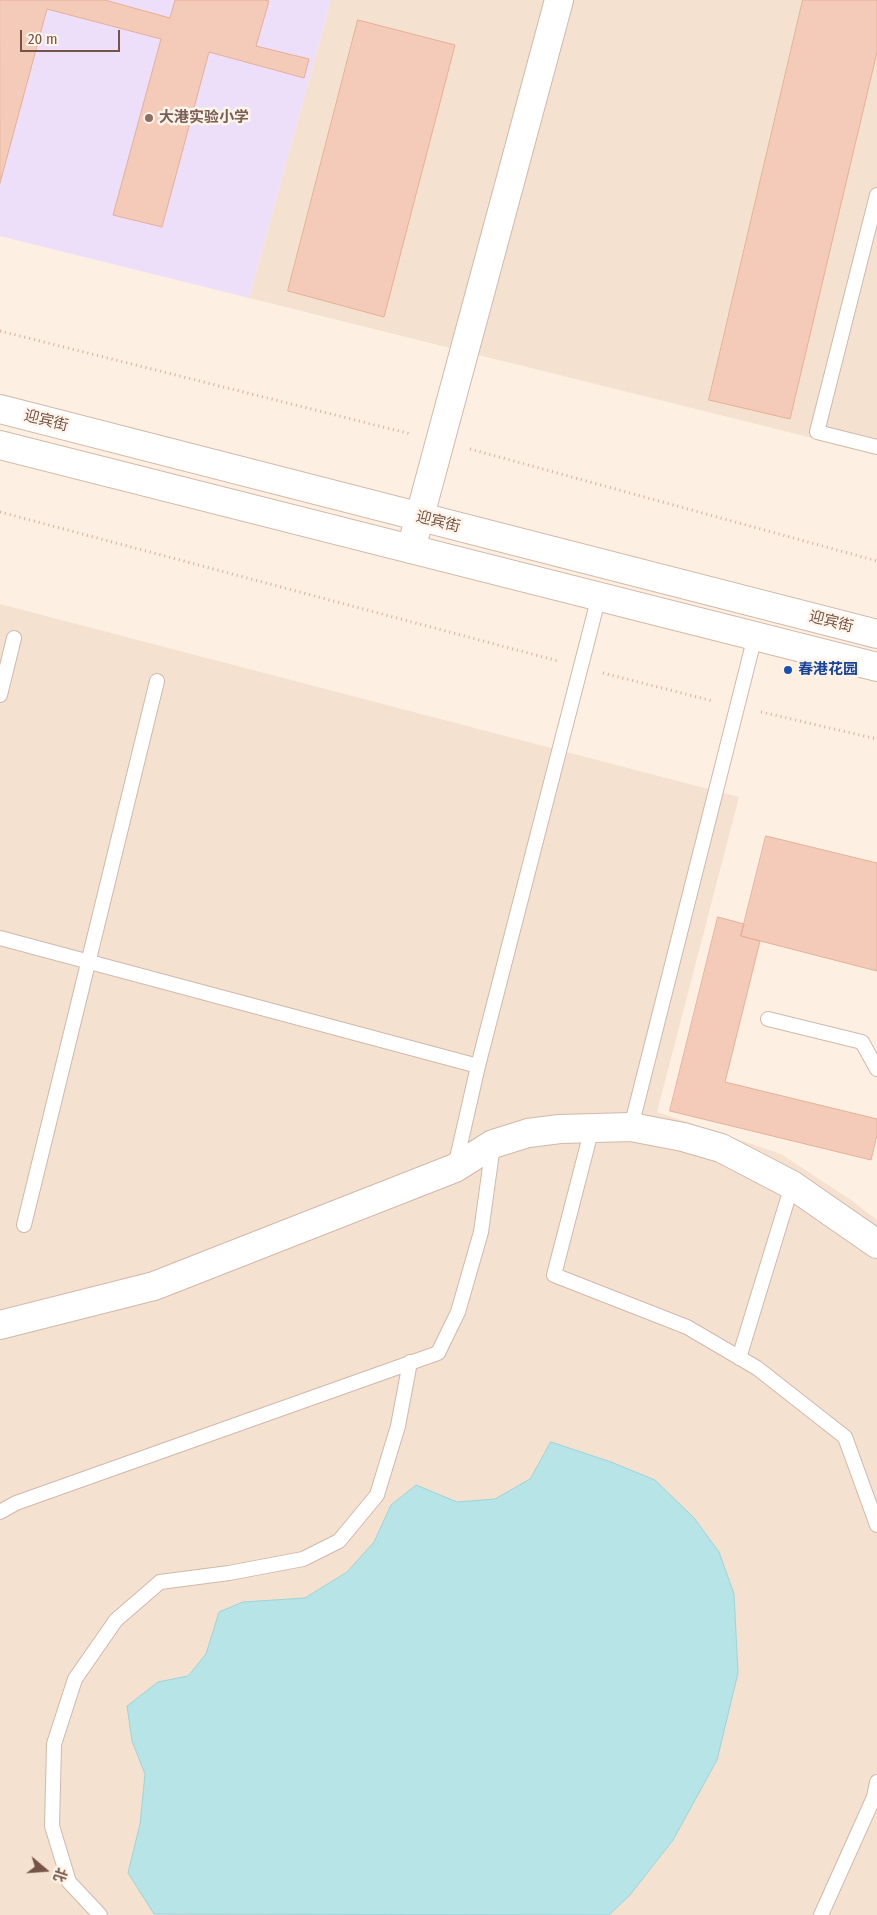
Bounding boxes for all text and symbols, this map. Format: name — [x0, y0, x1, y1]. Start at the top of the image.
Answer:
scale bar — [22, 20, 122, 52]
text: 20 m — [28, 30, 58, 48]
place label: 大港实验小学 — [159, 109, 249, 127]
marker: 大港实验小学 — [143, 112, 155, 124]
street label: 迎宾街 — [22, 407, 70, 435]
street label: 迎宾街 — [414, 508, 462, 536]
street label: 迎宾街 — [807, 608, 855, 636]
place label: 春港花园 — [798, 661, 858, 679]
marker: 春港花园 — [782, 664, 794, 676]
north arrow — [20, 1845, 70, 1895]
text: 北 — [49, 1866, 70, 1884]

